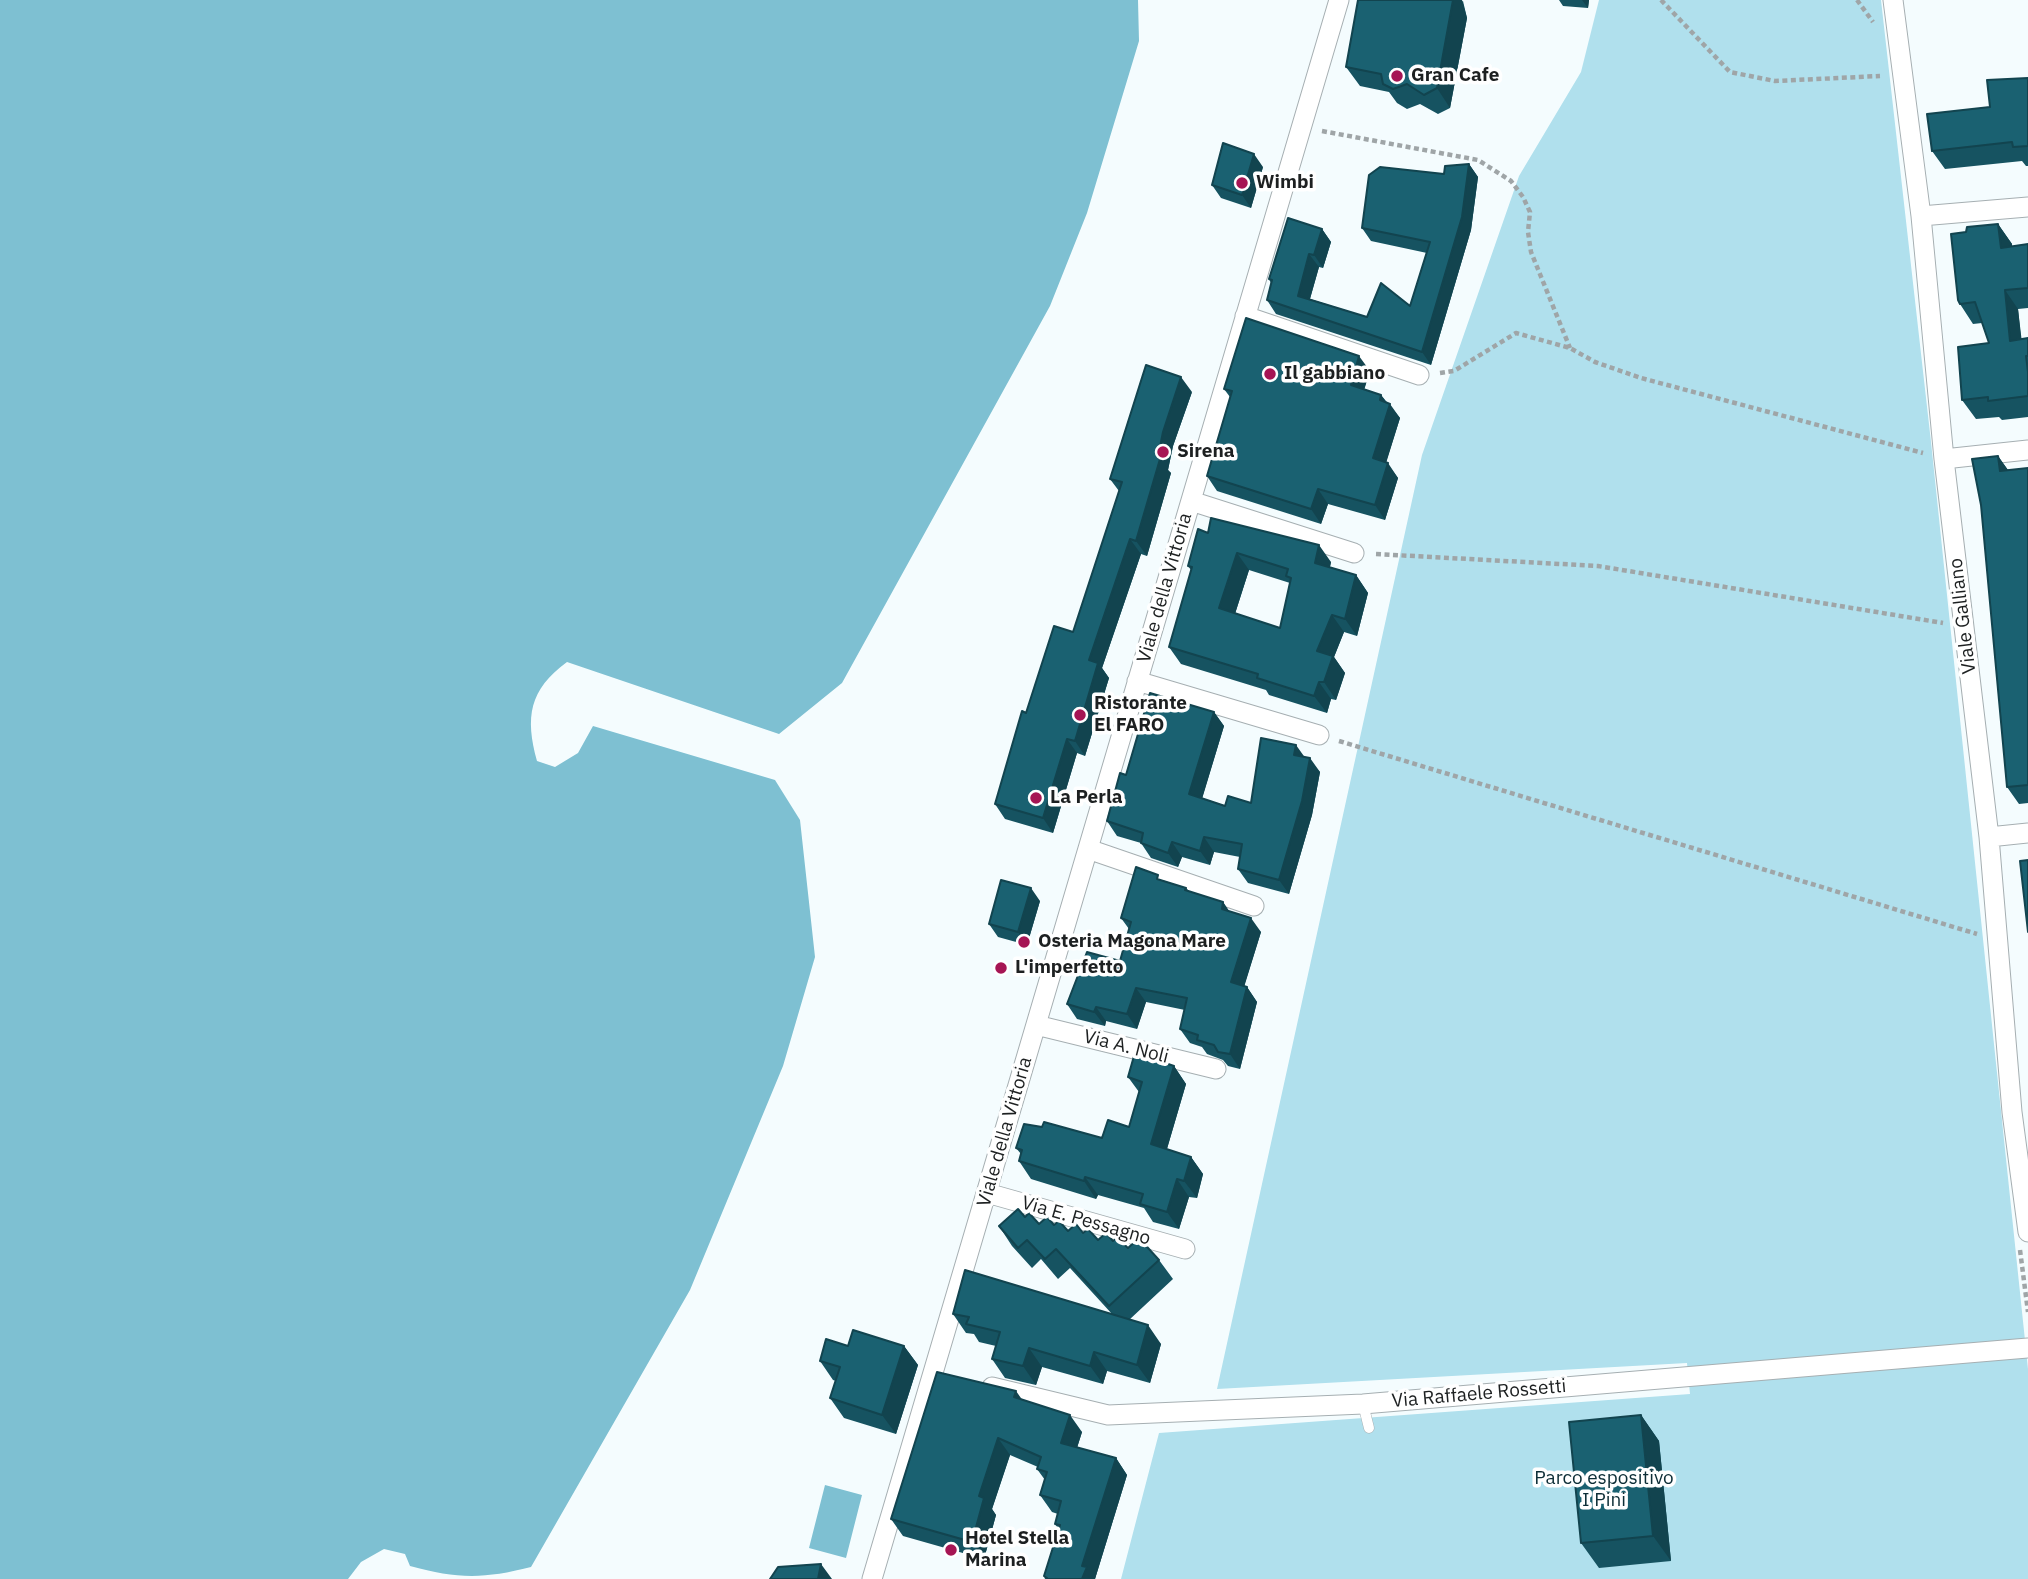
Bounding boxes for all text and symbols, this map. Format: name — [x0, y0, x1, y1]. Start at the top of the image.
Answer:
place label: Gran Cafe — [1411, 65, 1499, 87]
marker: Gran Cafe — [1389, 68, 1405, 84]
place label: Wimbi — [1256, 172, 1314, 194]
marker: Wimbi — [1234, 175, 1250, 191]
place label: Il gabbiano — [1284, 363, 1385, 385]
marker: Il gabbiano — [1262, 366, 1278, 382]
place label: Sirena — [1177, 441, 1235, 463]
marker: Sirena — [1155, 444, 1171, 460]
street label: Viale della Vittoria — [1133, 510, 1197, 666]
street label: Viale Galliano — [1945, 557, 1981, 675]
place label: Ristorante El FARO — [1094, 693, 1187, 737]
marker: Ristorante El FARO — [1072, 707, 1088, 723]
place label: La Perla — [1050, 787, 1122, 809]
marker: La Perla — [1028, 790, 1044, 806]
place label: Osteria Magona Mare — [1038, 931, 1226, 953]
marker: Osteria Magona Mare — [1016, 934, 1032, 950]
place label: L'imperfetto — [1015, 957, 1124, 979]
marker: L'imperfetto — [993, 960, 1009, 976]
street label: Via A. Noli — [1081, 1025, 1171, 1069]
street label: Viale della Vittoria — [973, 1054, 1037, 1210]
street label: Via E. Pessagno — [1019, 1192, 1153, 1250]
street label: Via Raffaele Rossetti — [1391, 1375, 1567, 1413]
park label: Parco espositivo I Pini — [1534, 1468, 1674, 1512]
place label: Hotel Stella Marina — [965, 1528, 1069, 1572]
marker: Hotel Stella Marina — [943, 1542, 959, 1558]

